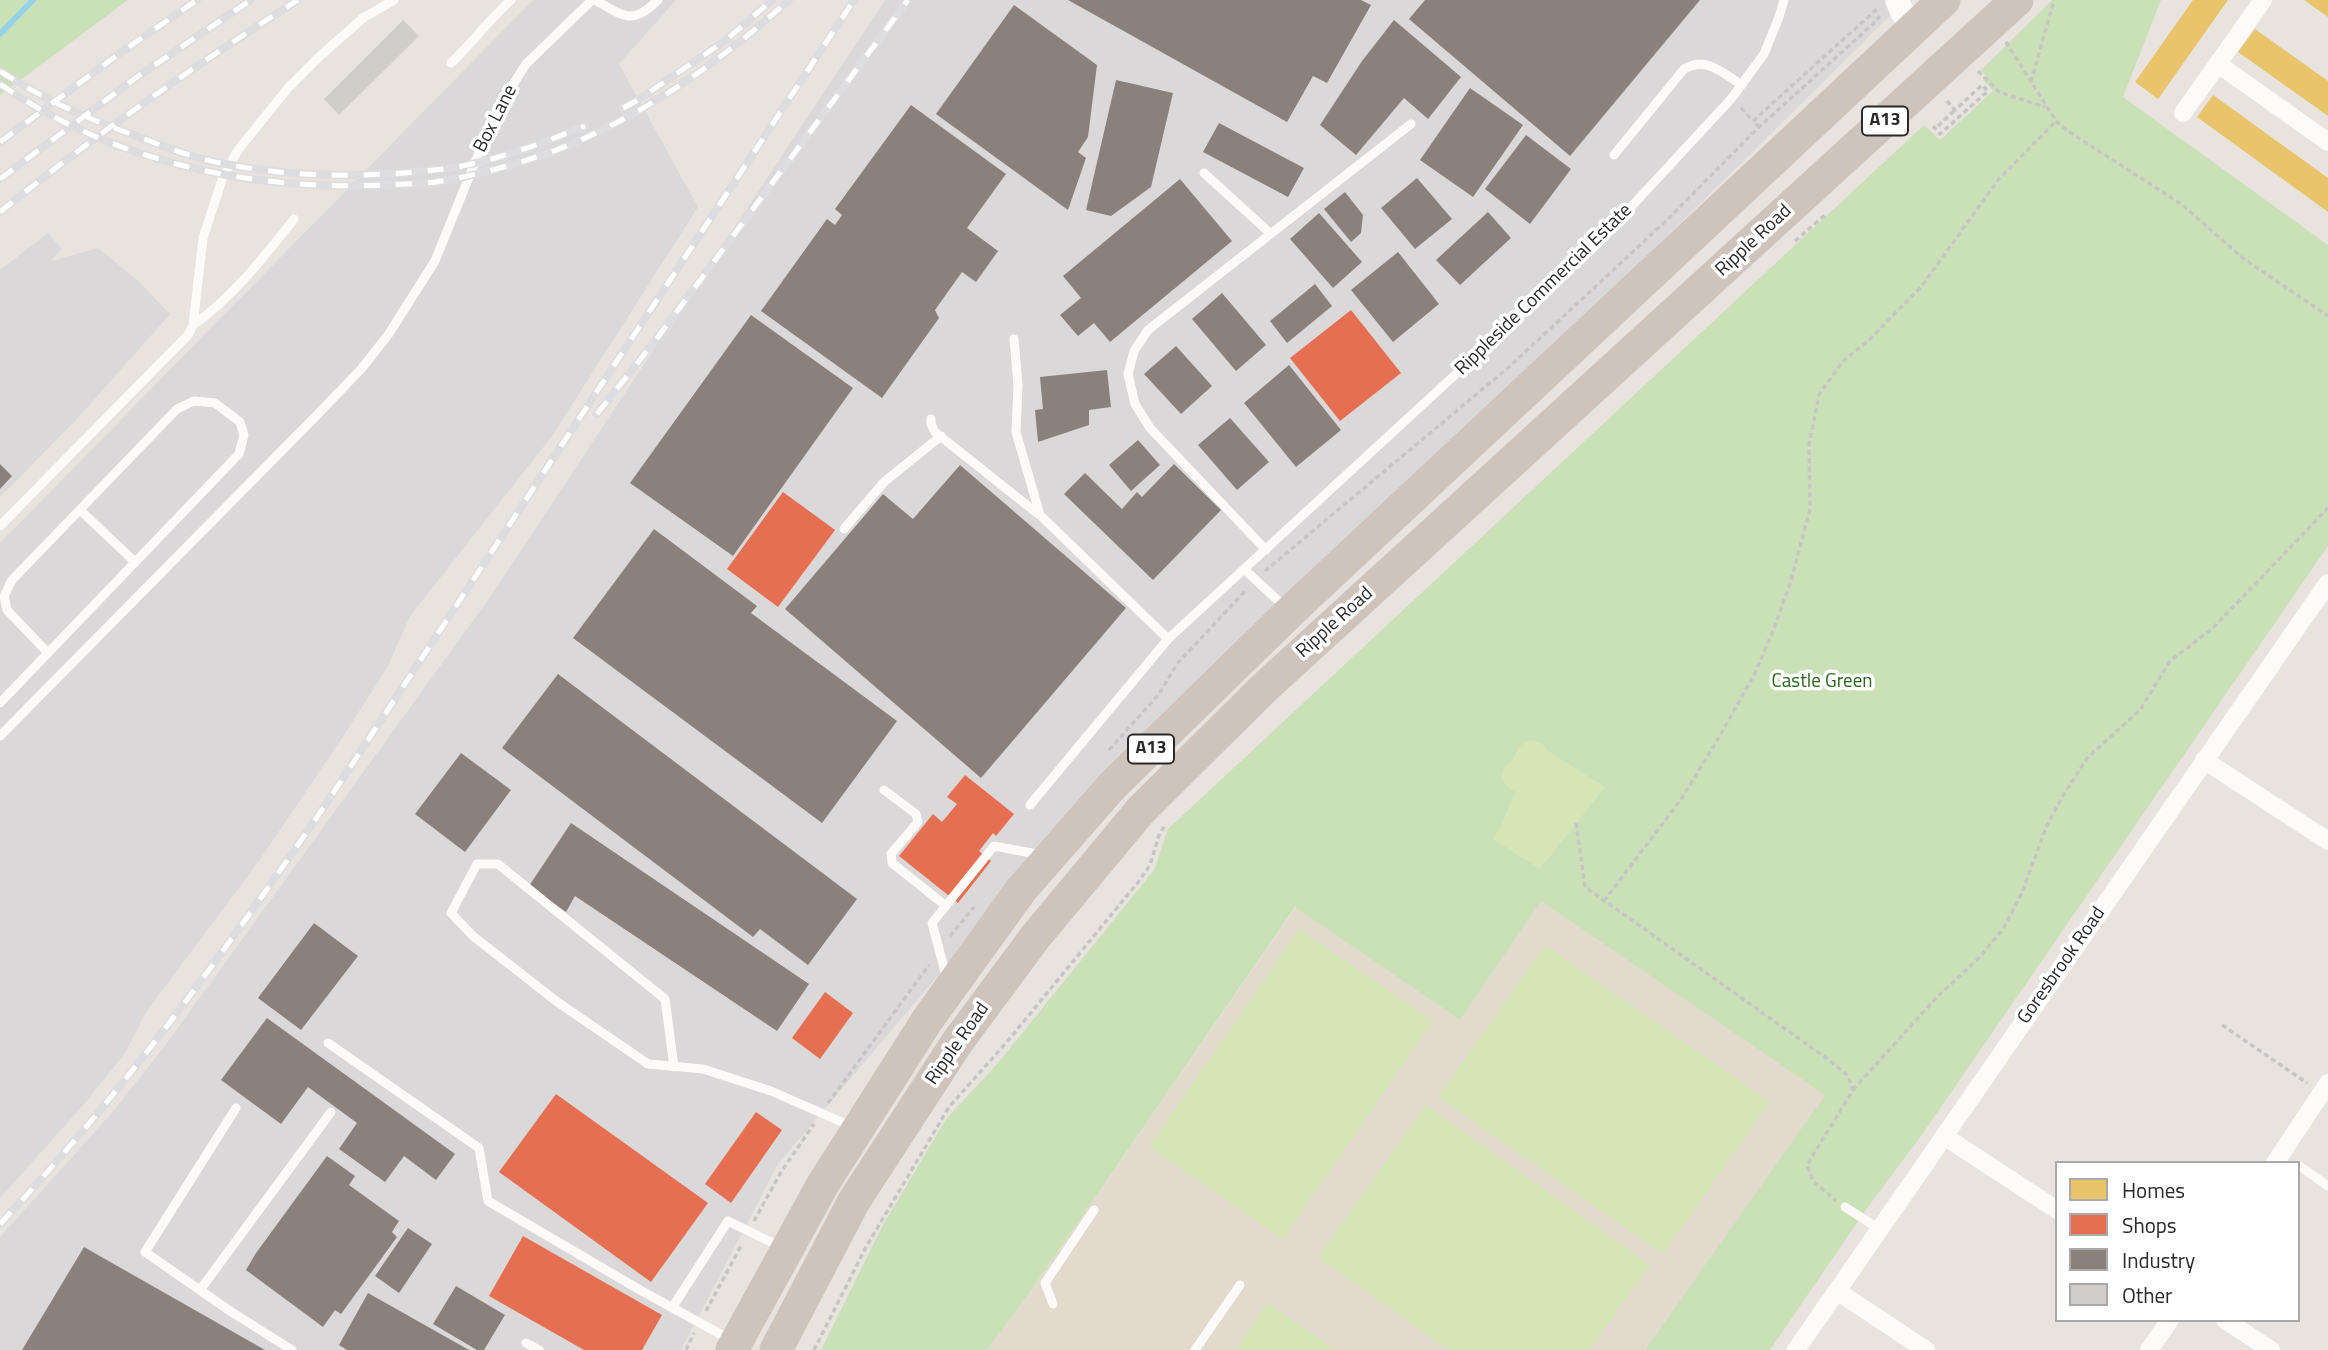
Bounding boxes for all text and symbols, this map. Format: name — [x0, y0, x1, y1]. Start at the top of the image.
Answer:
street label: Box Lane — [469, 81, 523, 157]
road number: A13 — [1862, 106, 1908, 136]
street label: Rippleside Commercial Estate — [1451, 200, 1637, 380]
street label: Ripple Road — [1711, 200, 1797, 282]
street label: Ripple Road — [1292, 583, 1378, 663]
park label: Castle Green — [1771, 671, 1873, 693]
road number: A13 — [1128, 734, 1174, 764]
street label: Goresbrook Road — [2013, 903, 2111, 1029]
street label: Ripple Road — [921, 998, 995, 1090]
legend — [2055, 1161, 2300, 1322]
text: Homes — [2122, 1174, 2185, 1206]
text: Shops — [2122, 1209, 2177, 1241]
text: Industry — [2122, 1244, 2195, 1276]
text: Other — [2122, 1279, 2172, 1311]

